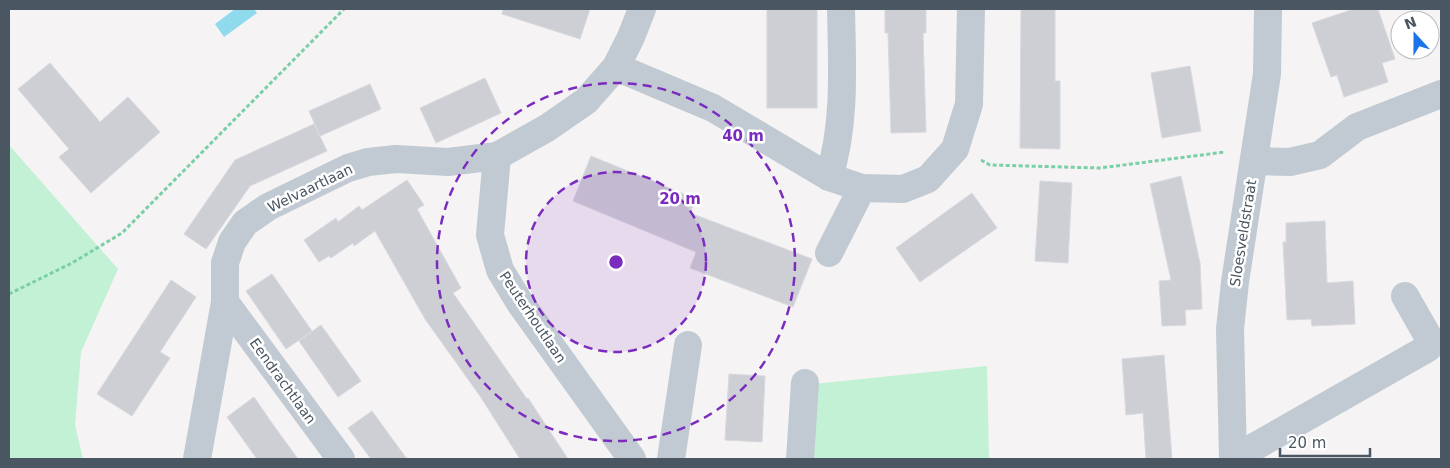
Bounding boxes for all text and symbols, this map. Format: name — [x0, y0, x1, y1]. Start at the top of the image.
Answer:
north arrow — [1390, 10, 1440, 60]
text: N — [1402, 13, 1419, 32]
text: 40 m — [722, 127, 764, 145]
street label: Welvaartlaan — [265, 161, 355, 215]
street label: Sloesveldstraat — [1227, 178, 1259, 288]
text: 20 m — [659, 190, 701, 208]
centre of rings — [607, 253, 625, 271]
street label: Peuterhoutlaan — [497, 268, 569, 366]
street label: Eendrachtlaan — [247, 335, 319, 427]
scale bar — [1280, 426, 1370, 458]
text: 20 m — [1288, 434, 1326, 452]

